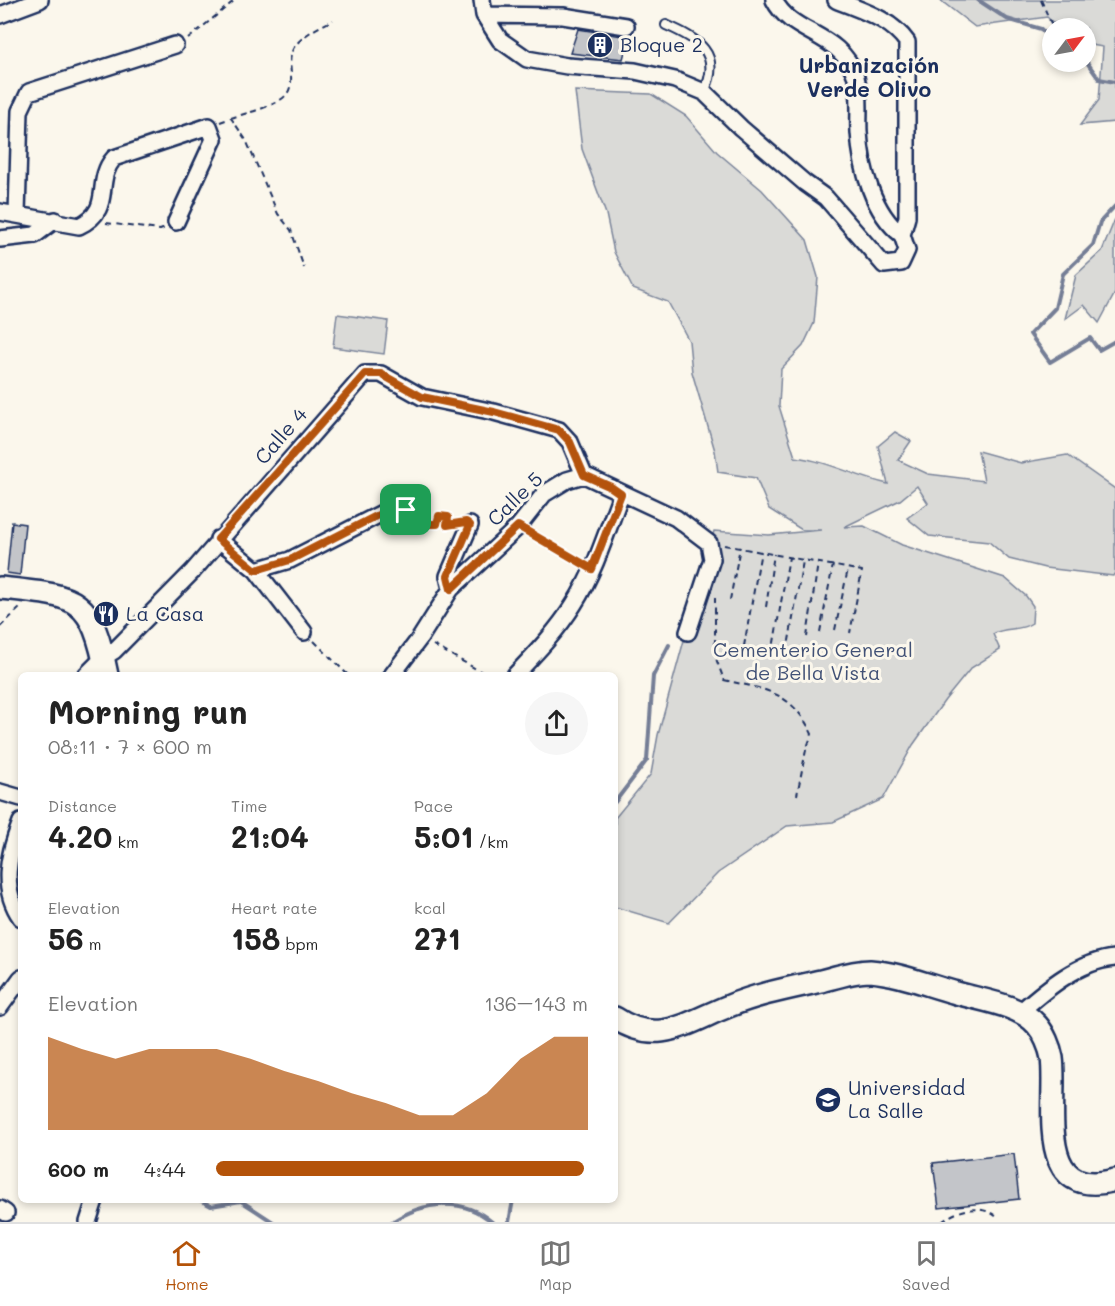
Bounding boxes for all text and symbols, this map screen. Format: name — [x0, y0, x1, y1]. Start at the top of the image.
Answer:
north arrow — [1042, 18, 1096, 72]
map controls — [1042, 18, 1096, 72]
building icon: Bloque 2 — [585, 30, 615, 60]
place label: Bloque 2 — [620, 31, 703, 57]
district label: Urbanización Verde Olivo — [799, 51, 939, 102]
street label: Calle 4 — [248, 401, 312, 469]
street label: Calle 5 — [481, 466, 548, 531]
pin — [380, 484, 431, 535]
icon: arrive — [389, 493, 422, 526]
restaurant icon: La Casa — [91, 599, 121, 629]
place label: La Casa — [126, 600, 204, 626]
park label: Cementerio General de Bella Vista — [713, 636, 913, 685]
text: Morning run — [48, 689, 248, 732]
button: share — [525, 692, 588, 755]
text: 08:11 · 7 × 600 m — [48, 733, 212, 759]
text: Distance — [48, 795, 117, 816]
text: Time — [231, 795, 267, 816]
text: Pace — [414, 795, 453, 816]
text: 4.20 — [48, 816, 112, 856]
text: 21:04 — [231, 816, 309, 856]
text: 5:01 — [414, 816, 474, 856]
text: km — [112, 831, 139, 852]
text: /km — [474, 831, 508, 852]
text: Elevation — [48, 897, 120, 918]
text: Heart rate — [231, 897, 317, 918]
text: kcal — [414, 897, 446, 918]
text: 56 — [48, 918, 84, 958]
text: 158 — [231, 918, 280, 958]
text: 271 — [414, 918, 461, 958]
text: m — [84, 933, 102, 954]
text: bpm — [280, 933, 318, 954]
text: Elevation — [48, 990, 138, 1016]
text: 136–143 m — [484, 990, 588, 1016]
place label: Universidad La Salle — [848, 1074, 965, 1123]
school or university icon: Universidad La Salle — [813, 1085, 843, 1115]
text: 600 m — [48, 1156, 109, 1182]
text: 4:44 — [144, 1156, 185, 1182]
tab: Home — [165, 1237, 209, 1294]
tab: Map — [539, 1237, 572, 1294]
tab: Saved — [902, 1237, 950, 1294]

